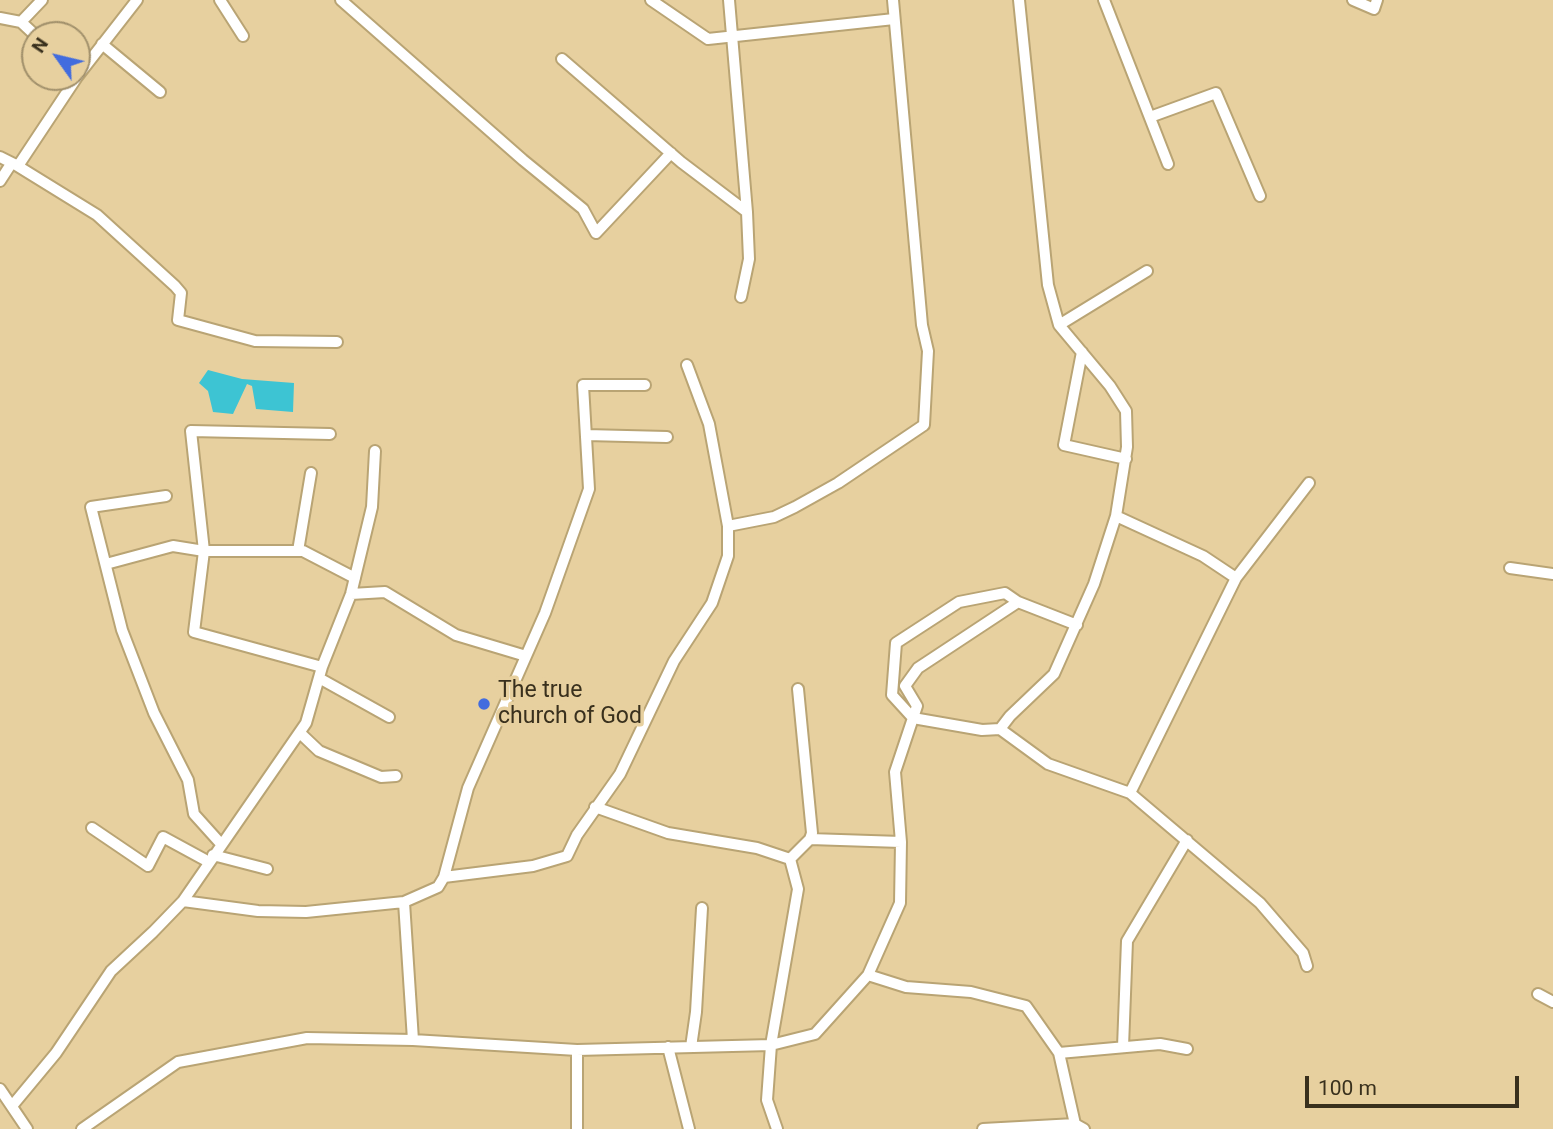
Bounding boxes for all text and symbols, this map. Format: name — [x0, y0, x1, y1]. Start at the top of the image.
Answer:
north arrow — [21, 21, 91, 91]
text: N — [27, 33, 53, 57]
place label: The true church of God — [498, 677, 642, 731]
marker: The true church of God — [476, 696, 492, 712]
scale bar — [1308, 1062, 1522, 1106]
text: 100 m — [1318, 1076, 1377, 1100]

